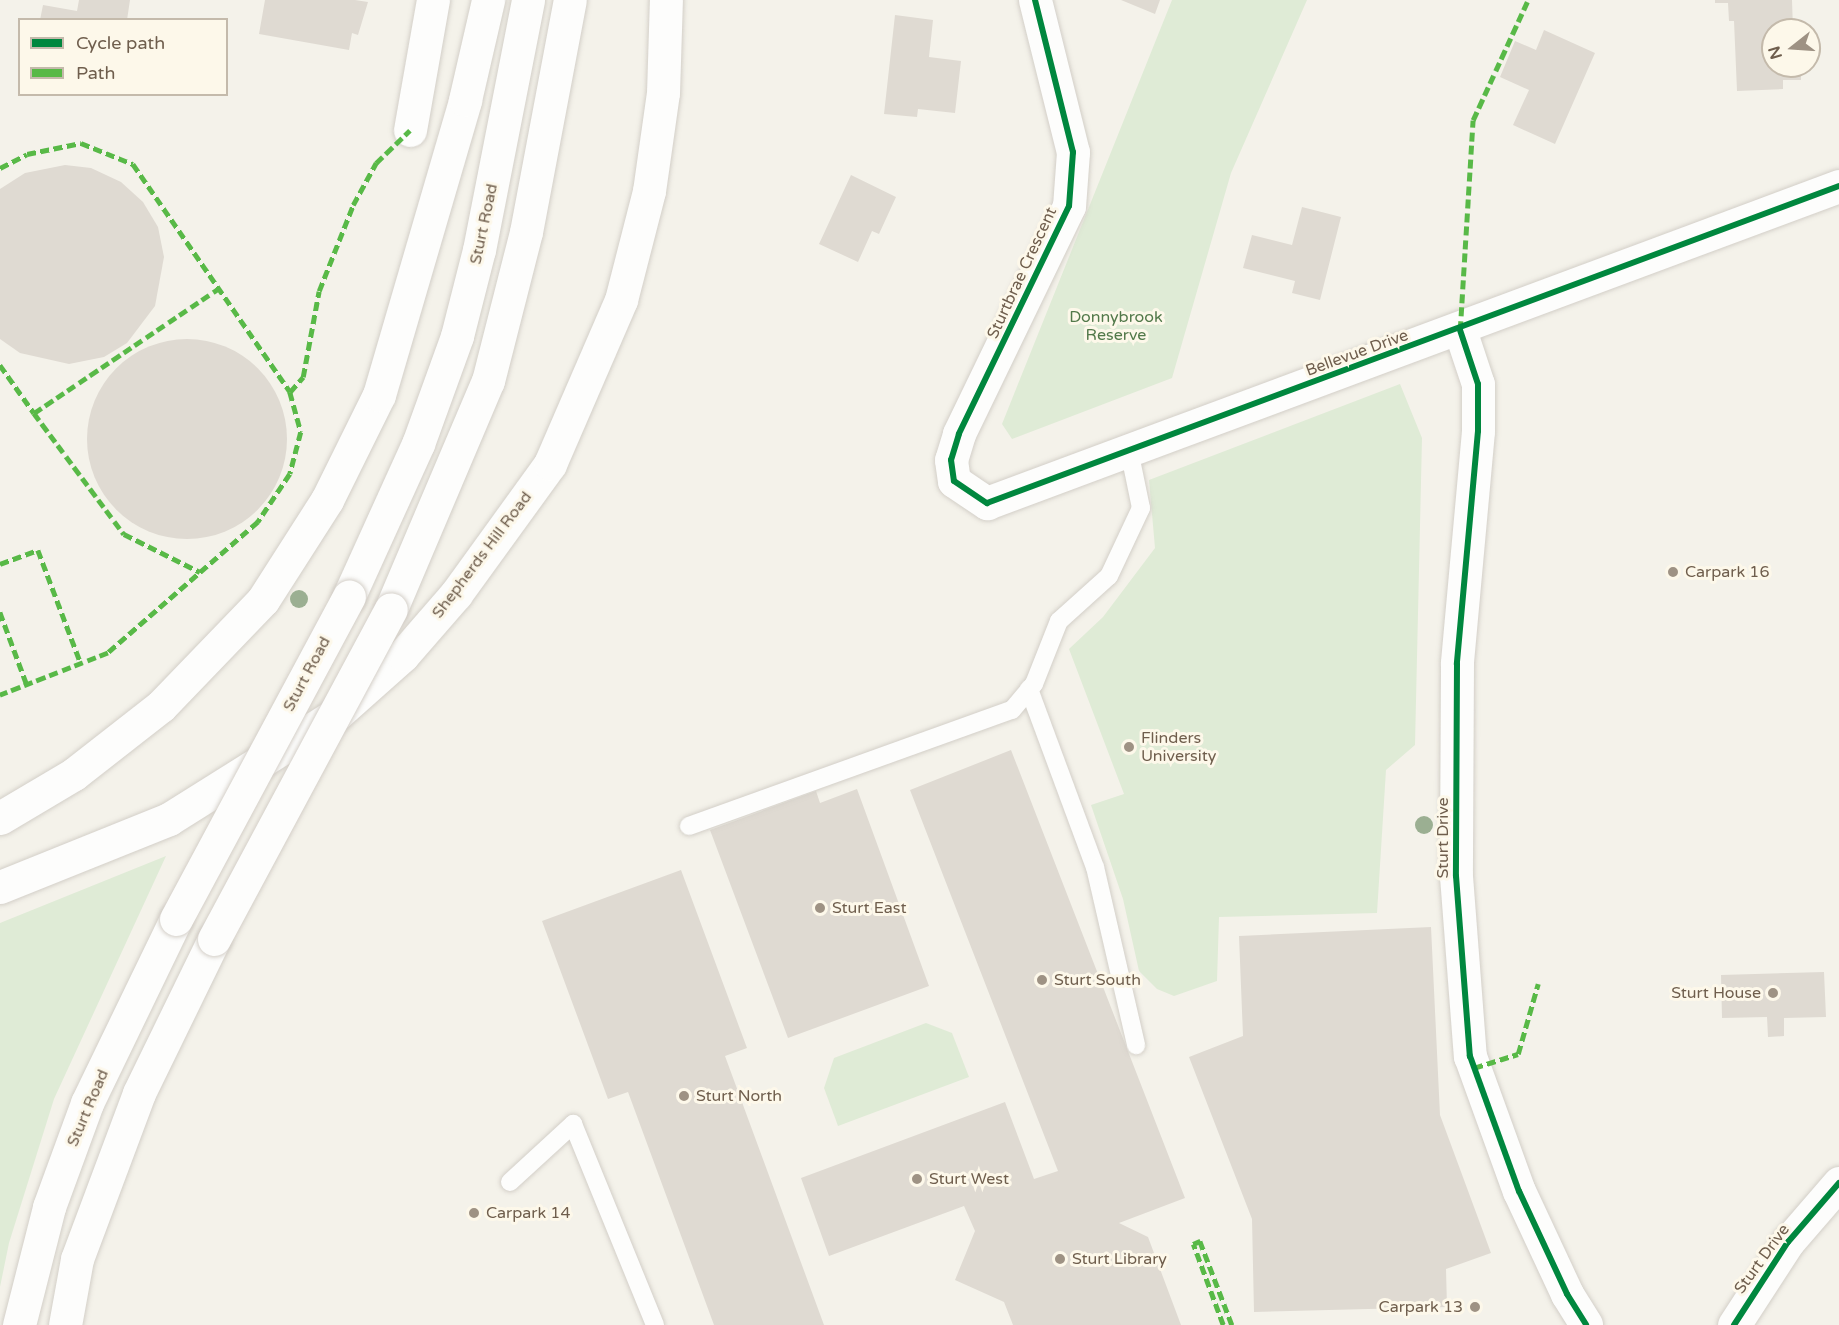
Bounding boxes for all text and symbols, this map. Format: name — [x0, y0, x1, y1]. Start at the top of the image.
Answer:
legend — [18, 18, 228, 96]
north arrow — [1761, 18, 1821, 78]
text: Cycle path — [76, 32, 165, 54]
text: N — [1764, 44, 1787, 62]
text: Path — [76, 62, 115, 84]
street label: Sturt Road — [466, 182, 502, 266]
street label: Sturtbrae Crescent — [983, 204, 1061, 342]
park label: Donnybrook Reserve — [1069, 307, 1163, 345]
street label: Bellevue Drive — [1303, 326, 1411, 380]
street label: Shepherds Hill Road — [428, 488, 536, 622]
place label: Carpark 16 — [1685, 562, 1769, 582]
marker: Carpark 16 — [1666, 565, 1680, 579]
street label: Sturt Road — [279, 633, 335, 715]
place label: Flinders University — [1141, 728, 1216, 766]
marker: Flinders University — [1122, 740, 1136, 754]
street label: Sturt Drive — [1433, 797, 1453, 879]
place label: Sturt East — [832, 898, 907, 918]
marker: Sturt East — [813, 901, 827, 915]
place label: Sturt South — [1054, 970, 1141, 990]
marker: Sturt South — [1035, 973, 1049, 987]
place label: Sturt House — [1671, 983, 1761, 1003]
marker: Sturt House — [1766, 986, 1780, 1000]
street label: Sturt Road — [63, 1067, 113, 1149]
place label: Sturt North — [696, 1086, 782, 1106]
marker: Sturt North — [677, 1089, 691, 1103]
place label: Sturt West — [929, 1169, 1009, 1189]
marker: Sturt West — [910, 1172, 924, 1186]
place label: Carpark 14 — [486, 1203, 570, 1223]
marker: Carpark 14 — [467, 1206, 481, 1220]
street label: Sturt Drive — [1730, 1221, 1794, 1297]
place label: Sturt Library — [1072, 1249, 1167, 1269]
marker: Sturt Library — [1053, 1252, 1067, 1266]
place label: Carpark 13 — [1379, 1297, 1463, 1317]
marker: Carpark 13 — [1468, 1300, 1482, 1314]

